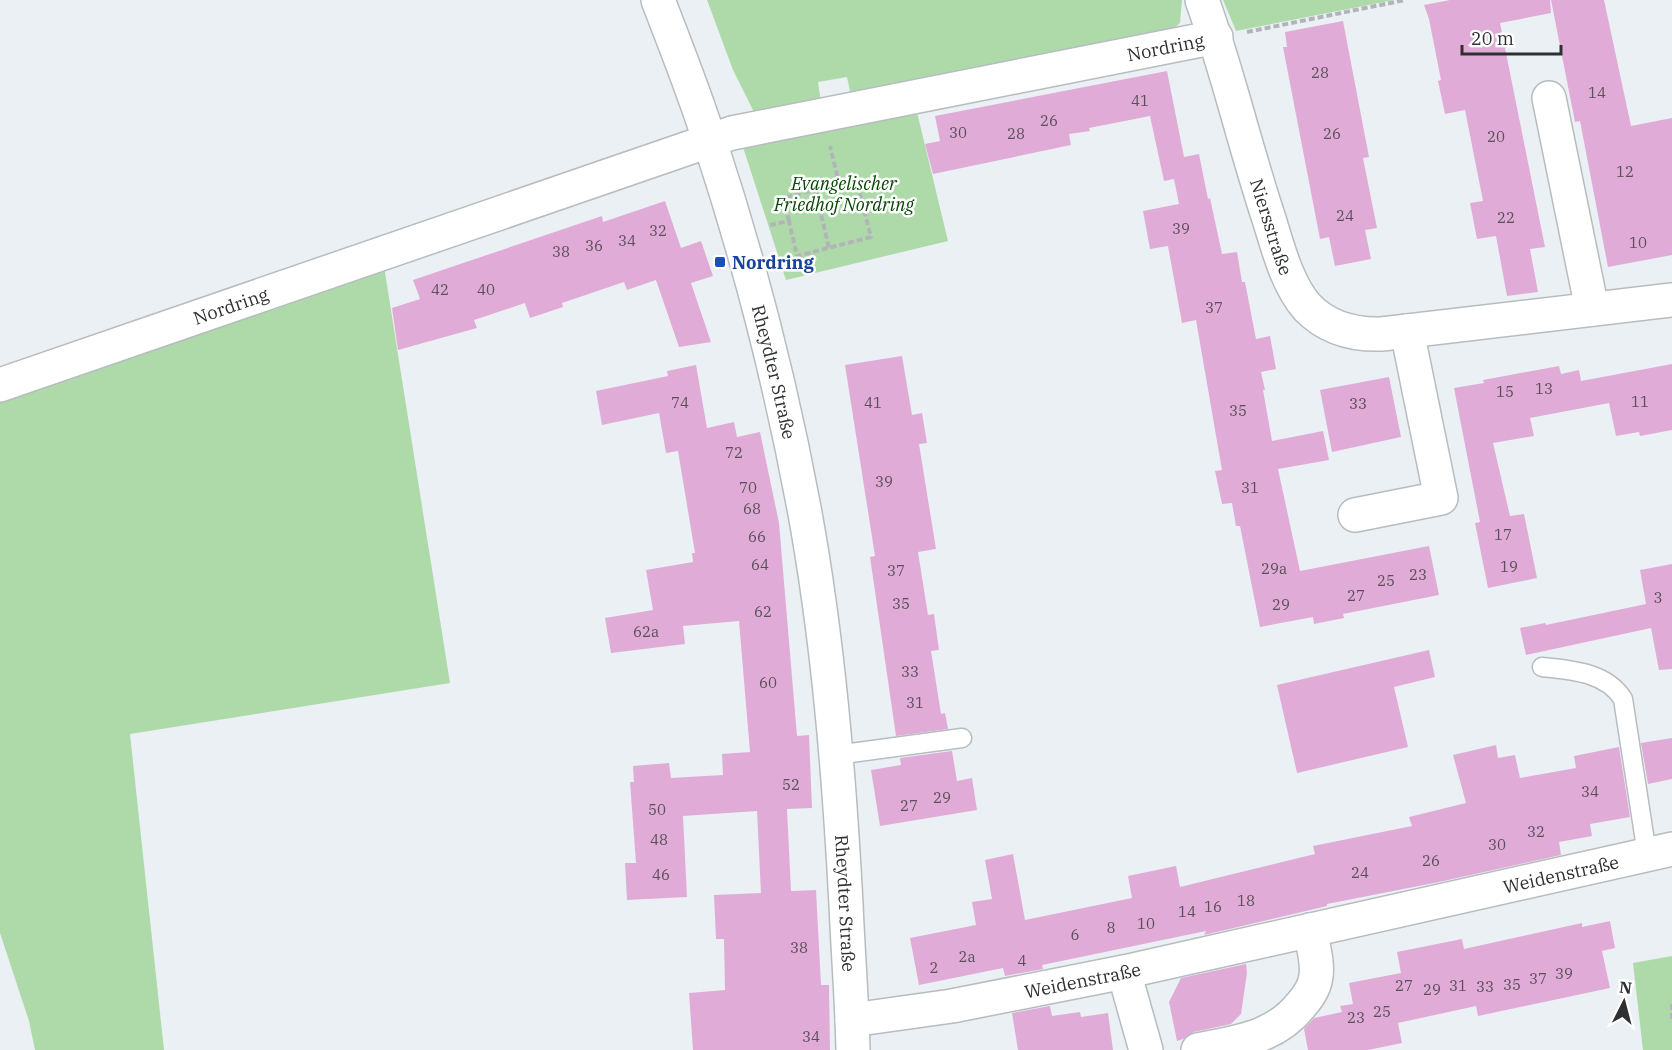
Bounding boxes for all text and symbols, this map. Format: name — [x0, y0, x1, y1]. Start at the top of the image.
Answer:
scale bar — [1462, 18, 1561, 56]
text: 20 m — [1471, 27, 1514, 50]
street label: Nordring — [1125, 28, 1206, 66]
house number: 28 — [1311, 63, 1329, 82]
house number: 14 — [1588, 83, 1606, 102]
house number: 41 — [1131, 91, 1149, 110]
house number: 26 — [1040, 111, 1058, 130]
house number: 30 — [949, 123, 967, 142]
house number: 28 — [1007, 124, 1025, 143]
house number: 26 — [1323, 124, 1341, 143]
house number: 20 — [1487, 127, 1505, 146]
house number: 12 — [1616, 162, 1634, 181]
park label: Evangelischer Friedhof Nordring — [773, 172, 914, 216]
street label: Niersstraße — [1245, 176, 1298, 278]
house number: 24 — [1336, 206, 1354, 225]
house number: 22 — [1497, 208, 1515, 227]
house number: 39 — [1172, 219, 1190, 238]
house number: 32 — [649, 221, 667, 240]
house number: 34 — [618, 231, 636, 250]
house number: 10 — [1629, 233, 1647, 252]
house number: 36 — [585, 236, 603, 255]
house number: 38 — [552, 242, 570, 261]
place label: Nordring — [732, 251, 815, 274]
marker: Nordring — [713, 255, 727, 269]
house number: 42 — [431, 280, 449, 299]
house number: 40 — [477, 280, 495, 299]
street label: Nordring — [190, 282, 272, 329]
house number: 37 — [1205, 298, 1223, 317]
street label: Rheydter Straße — [747, 302, 801, 441]
house number: 13 — [1535, 379, 1553, 398]
house number: 15 — [1496, 382, 1514, 401]
house number: 11 — [1631, 392, 1649, 411]
house number: 74 — [671, 393, 689, 412]
house number: 41 — [864, 393, 882, 412]
house number: 33 — [1349, 394, 1367, 413]
house number: 35 — [1229, 401, 1247, 420]
house number: 72 — [725, 443, 743, 462]
house number: 39 — [875, 472, 893, 491]
house number: 70 — [739, 478, 757, 497]
house number: 31 — [1241, 478, 1259, 497]
house number: 68 — [743, 499, 761, 518]
house number: 17 — [1494, 525, 1512, 544]
house number: 66 — [748, 527, 766, 546]
house number: 64 — [751, 555, 769, 574]
house number: 19 — [1500, 557, 1518, 576]
house number: 29a — [1261, 559, 1287, 578]
house number: 37 — [887, 561, 905, 580]
house number: 23 — [1409, 565, 1427, 584]
house number: 25 — [1377, 571, 1395, 590]
house number: 27 — [1347, 586, 1365, 605]
house number: 3 — [1653, 588, 1663, 607]
house number: 35 — [892, 594, 910, 613]
house number: 29 — [1272, 595, 1290, 614]
house number: 62 — [754, 602, 772, 621]
house number: 62a — [633, 622, 659, 641]
house number: 33 — [901, 662, 919, 681]
house number: 60 — [759, 673, 777, 692]
house number: 31 — [906, 693, 924, 712]
house number: 52 — [782, 775, 800, 794]
house number: 34 — [1581, 782, 1599, 801]
house number: 29 — [933, 788, 951, 807]
house number: 27 — [900, 796, 918, 815]
house number: 50 — [648, 800, 666, 819]
house number: 32 — [1527, 822, 1545, 841]
house number: 48 — [650, 830, 668, 849]
street label: Rheydter Straße — [830, 834, 861, 972]
house number: 30 — [1488, 835, 1506, 854]
street label: Weidenstraße — [1501, 850, 1621, 898]
house number: 26 — [1422, 851, 1440, 870]
house number: 24 — [1351, 863, 1369, 882]
house number: 46 — [652, 865, 670, 884]
house number: 18 — [1237, 891, 1255, 910]
house number: 16 — [1204, 897, 1222, 916]
house number: 14 — [1178, 902, 1196, 921]
house number: 10 — [1137, 914, 1155, 933]
house number: 8 — [1106, 918, 1116, 937]
house number: 6 — [1070, 925, 1080, 944]
house number: 38 — [790, 938, 808, 957]
house number: 2a — [958, 947, 976, 966]
house number: 4 — [1017, 951, 1027, 970]
street label: Weidenstraße — [1022, 957, 1143, 1003]
house number: 2 — [929, 958, 939, 977]
house number: 39 — [1555, 964, 1573, 983]
house number: 37 — [1529, 969, 1547, 988]
north arrow — [1594, 972, 1654, 1032]
house number: 35 — [1503, 975, 1521, 994]
house number: 27 — [1395, 976, 1413, 995]
house number: 31 — [1449, 976, 1467, 995]
text: N — [1618, 976, 1633, 998]
house number: 33 — [1476, 977, 1494, 996]
house number: 29 — [1423, 980, 1441, 999]
house number: 25 — [1373, 1002, 1391, 1021]
house number: 23 — [1347, 1008, 1365, 1027]
house number: 34 — [802, 1027, 820, 1046]

